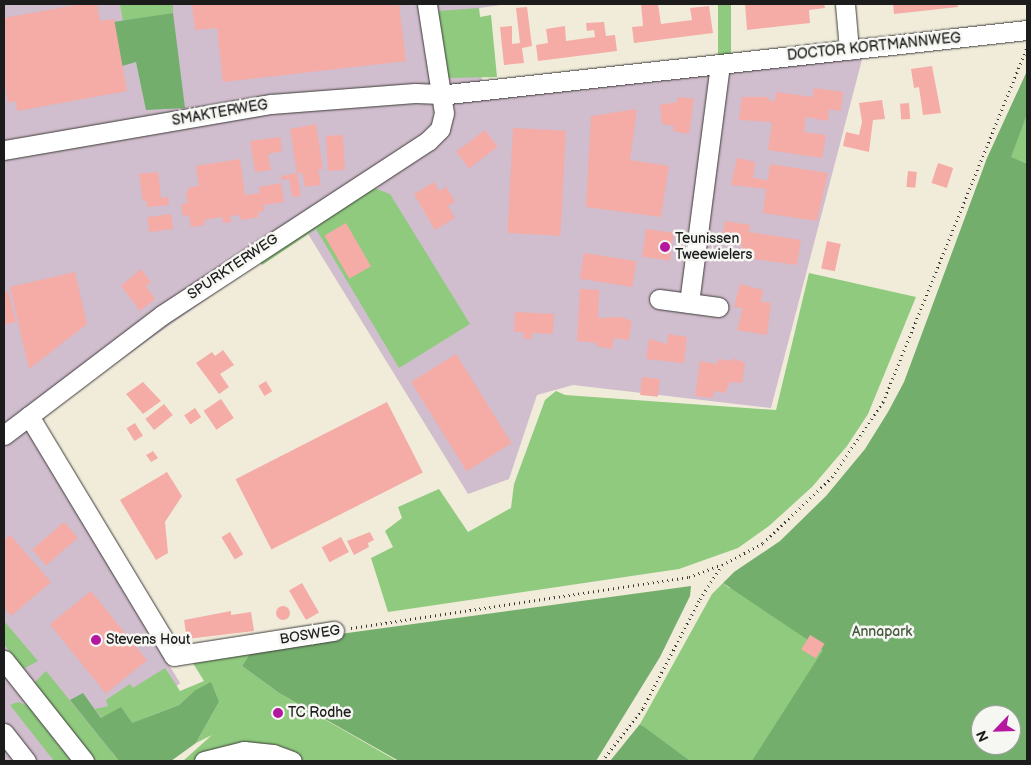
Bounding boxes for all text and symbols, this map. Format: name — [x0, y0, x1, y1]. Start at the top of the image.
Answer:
street label: DOCTOR KORTMANNWEG — [786, 30, 962, 64]
street label: SMAKTERWEG — [171, 96, 269, 130]
street label: SPURKTERWEG — [185, 231, 281, 303]
place label: Teunissen Tweewielers — [675, 231, 752, 264]
marker: Teunissen Tweewielers — [659, 241, 671, 253]
street label: BOSWEG — [279, 622, 341, 648]
park label: Annapark — [852, 624, 912, 640]
place label: Stevens Hout — [106, 632, 190, 648]
marker: Stevens Hout — [90, 634, 102, 646]
place label: TC Rodhe — [288, 705, 351, 721]
north arrow — [971, 705, 1021, 755]
marker: TC Rodhe — [272, 707, 284, 719]
text: N — [973, 728, 993, 744]

